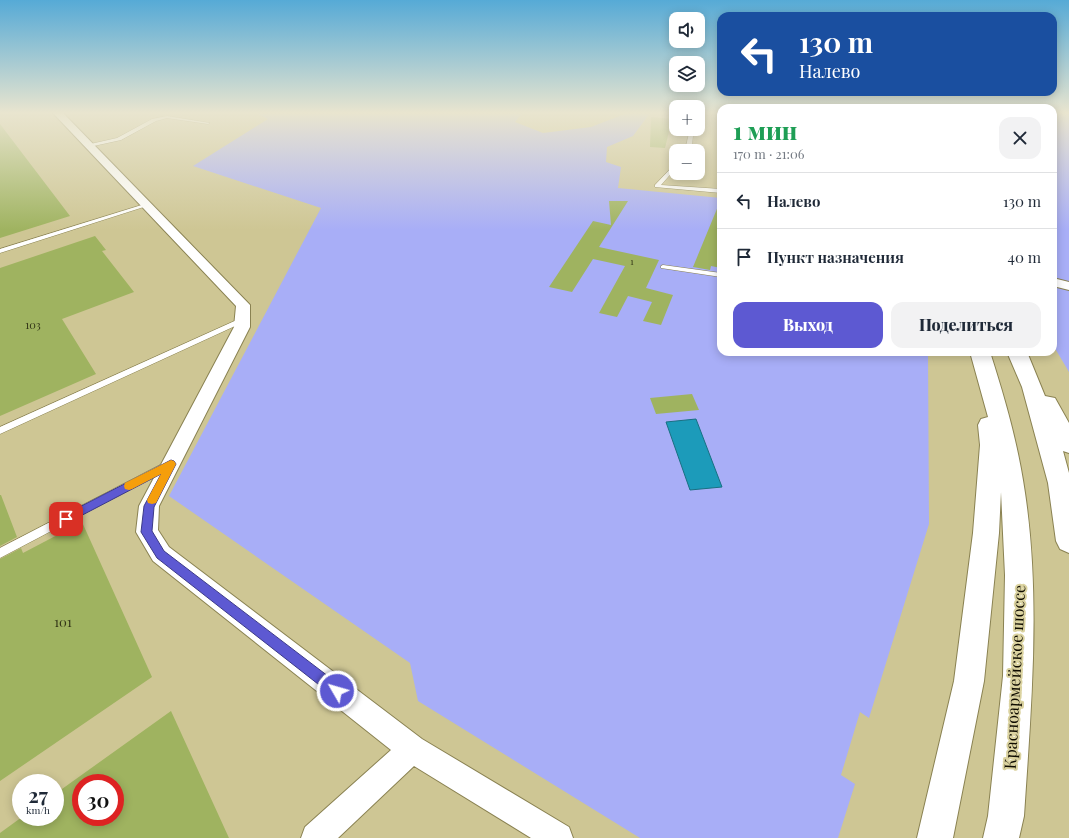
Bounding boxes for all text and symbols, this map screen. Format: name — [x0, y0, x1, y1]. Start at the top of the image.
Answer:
map controls — [669, 12, 705, 180]
button: sound — [669, 12, 705, 48]
text: 130 m — [799, 23, 873, 60]
icon: left — [733, 28, 785, 80]
button: layers — [669, 56, 705, 92]
text: Налево — [799, 59, 860, 83]
button: + — [669, 100, 705, 136]
text: 1 мин — [733, 114, 797, 146]
button: close — [999, 117, 1041, 159]
button: − — [669, 144, 705, 180]
text: 170 m · 21:06 — [733, 145, 805, 162]
icon: left — [733, 190, 755, 212]
text: Налево — [767, 191, 820, 211]
text: 130 m — [1003, 191, 1041, 211]
icon: arrive — [733, 246, 755, 268]
text: Пункт назначения — [767, 247, 904, 267]
text: 40 m — [1008, 247, 1041, 267]
house number: 1 — [630, 255, 634, 267]
button: Выход — [733, 302, 883, 348]
button: Поделиться — [891, 302, 1041, 348]
house number: 103 — [25, 317, 41, 332]
pin — [49, 502, 83, 536]
icon: arrive — [55, 508, 77, 530]
street label: Красноармейское шоссе — [999, 584, 1029, 770]
house number: 101 — [54, 613, 72, 630]
position arrow — [316, 670, 358, 712]
speed limit sign: 30 — [72, 774, 124, 826]
text: 27 — [28, 781, 48, 808]
text: km/h — [26, 803, 50, 817]

